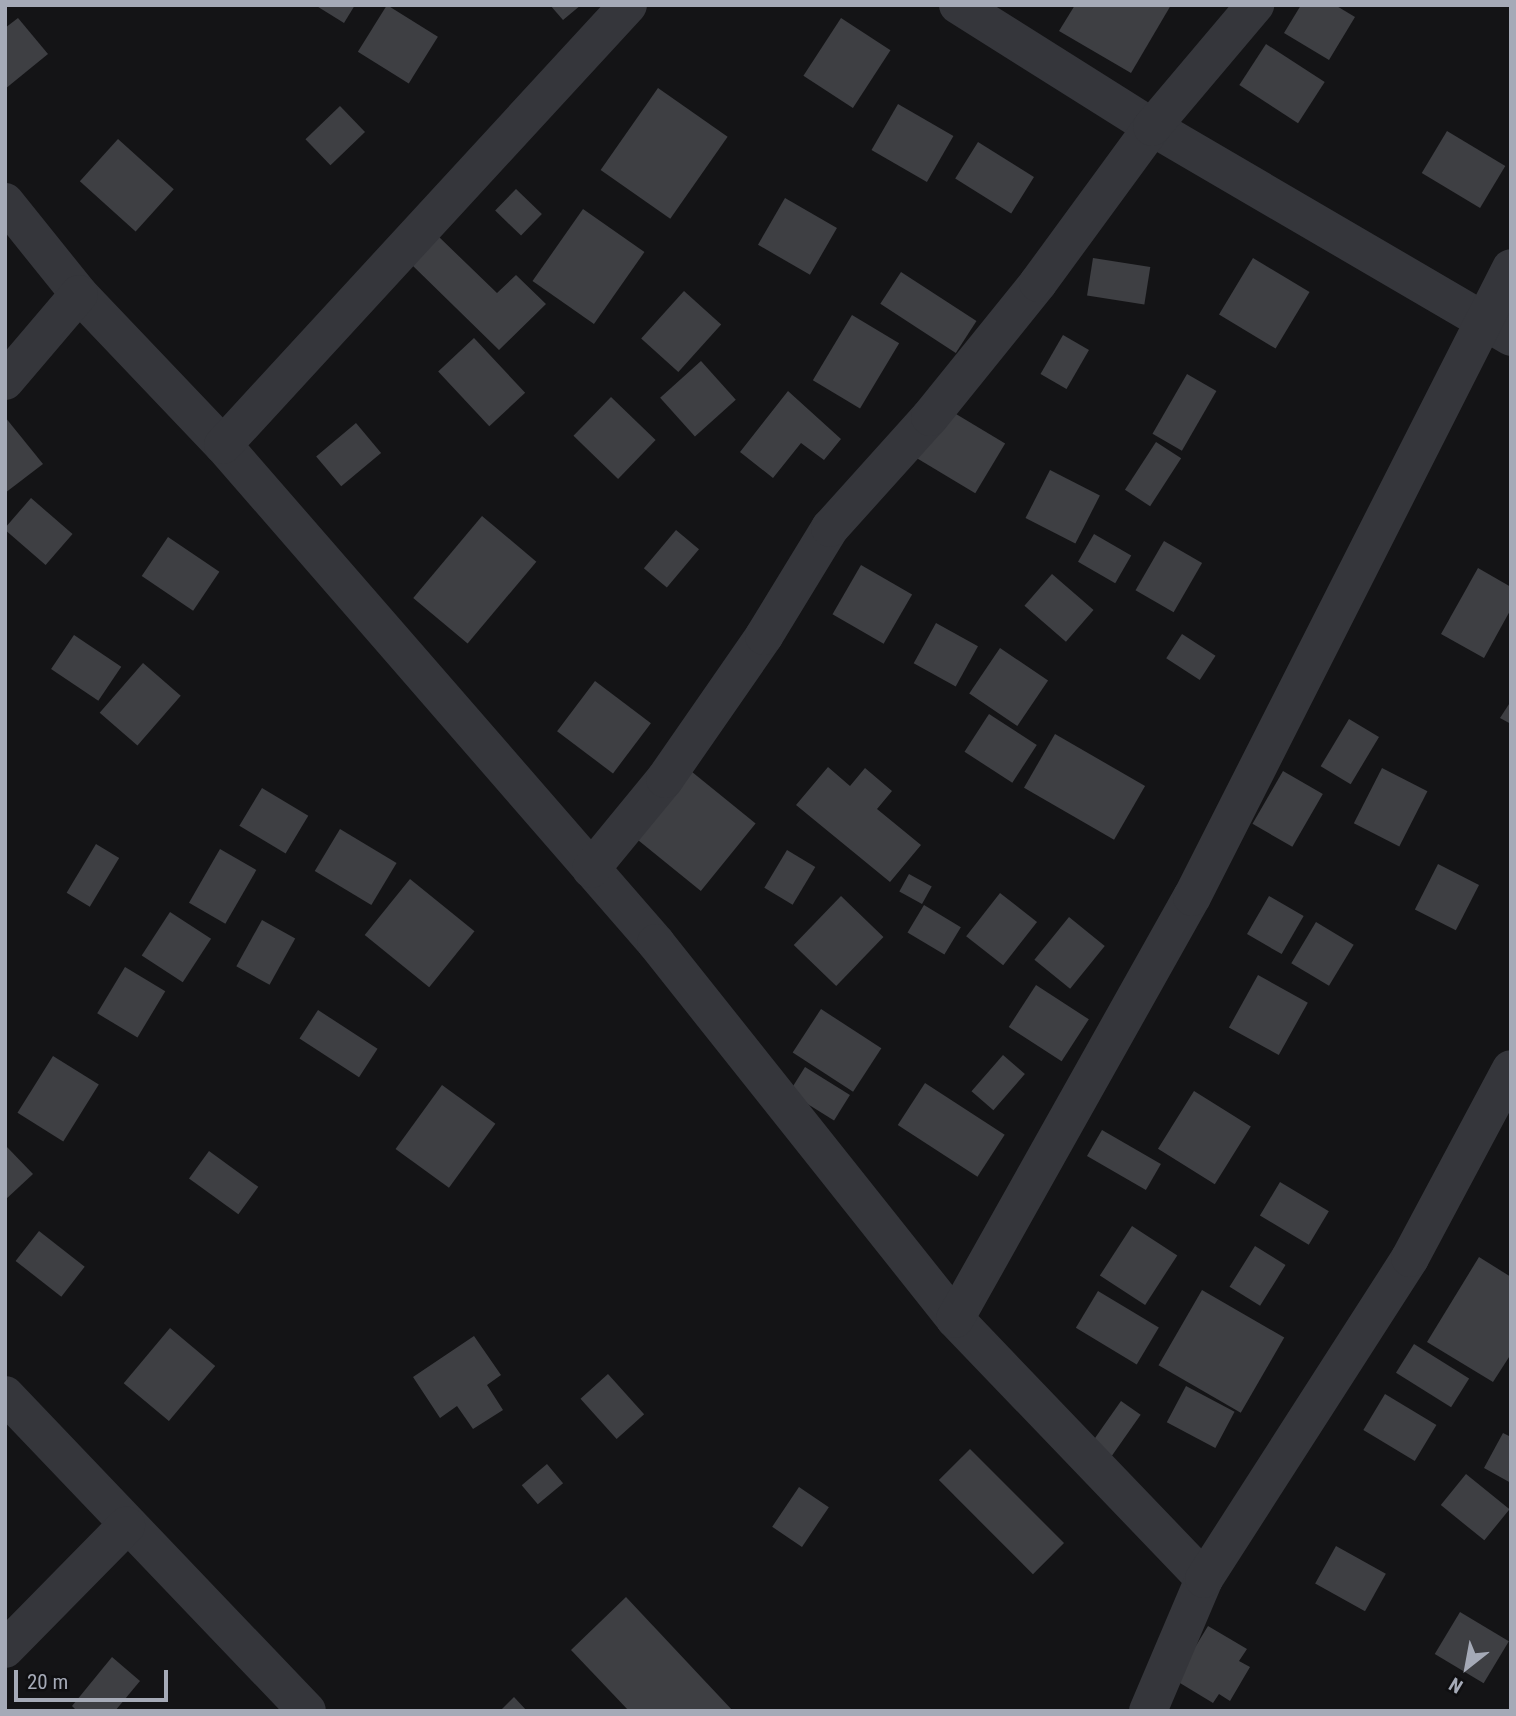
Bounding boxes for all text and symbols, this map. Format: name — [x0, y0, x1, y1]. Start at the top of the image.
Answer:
north arrow — [1432, 1632, 1502, 1702]
scale bar — [18, 1656, 172, 1700]
text: 20 m — [27, 1670, 68, 1694]
text: N — [1445, 1673, 1467, 1698]

